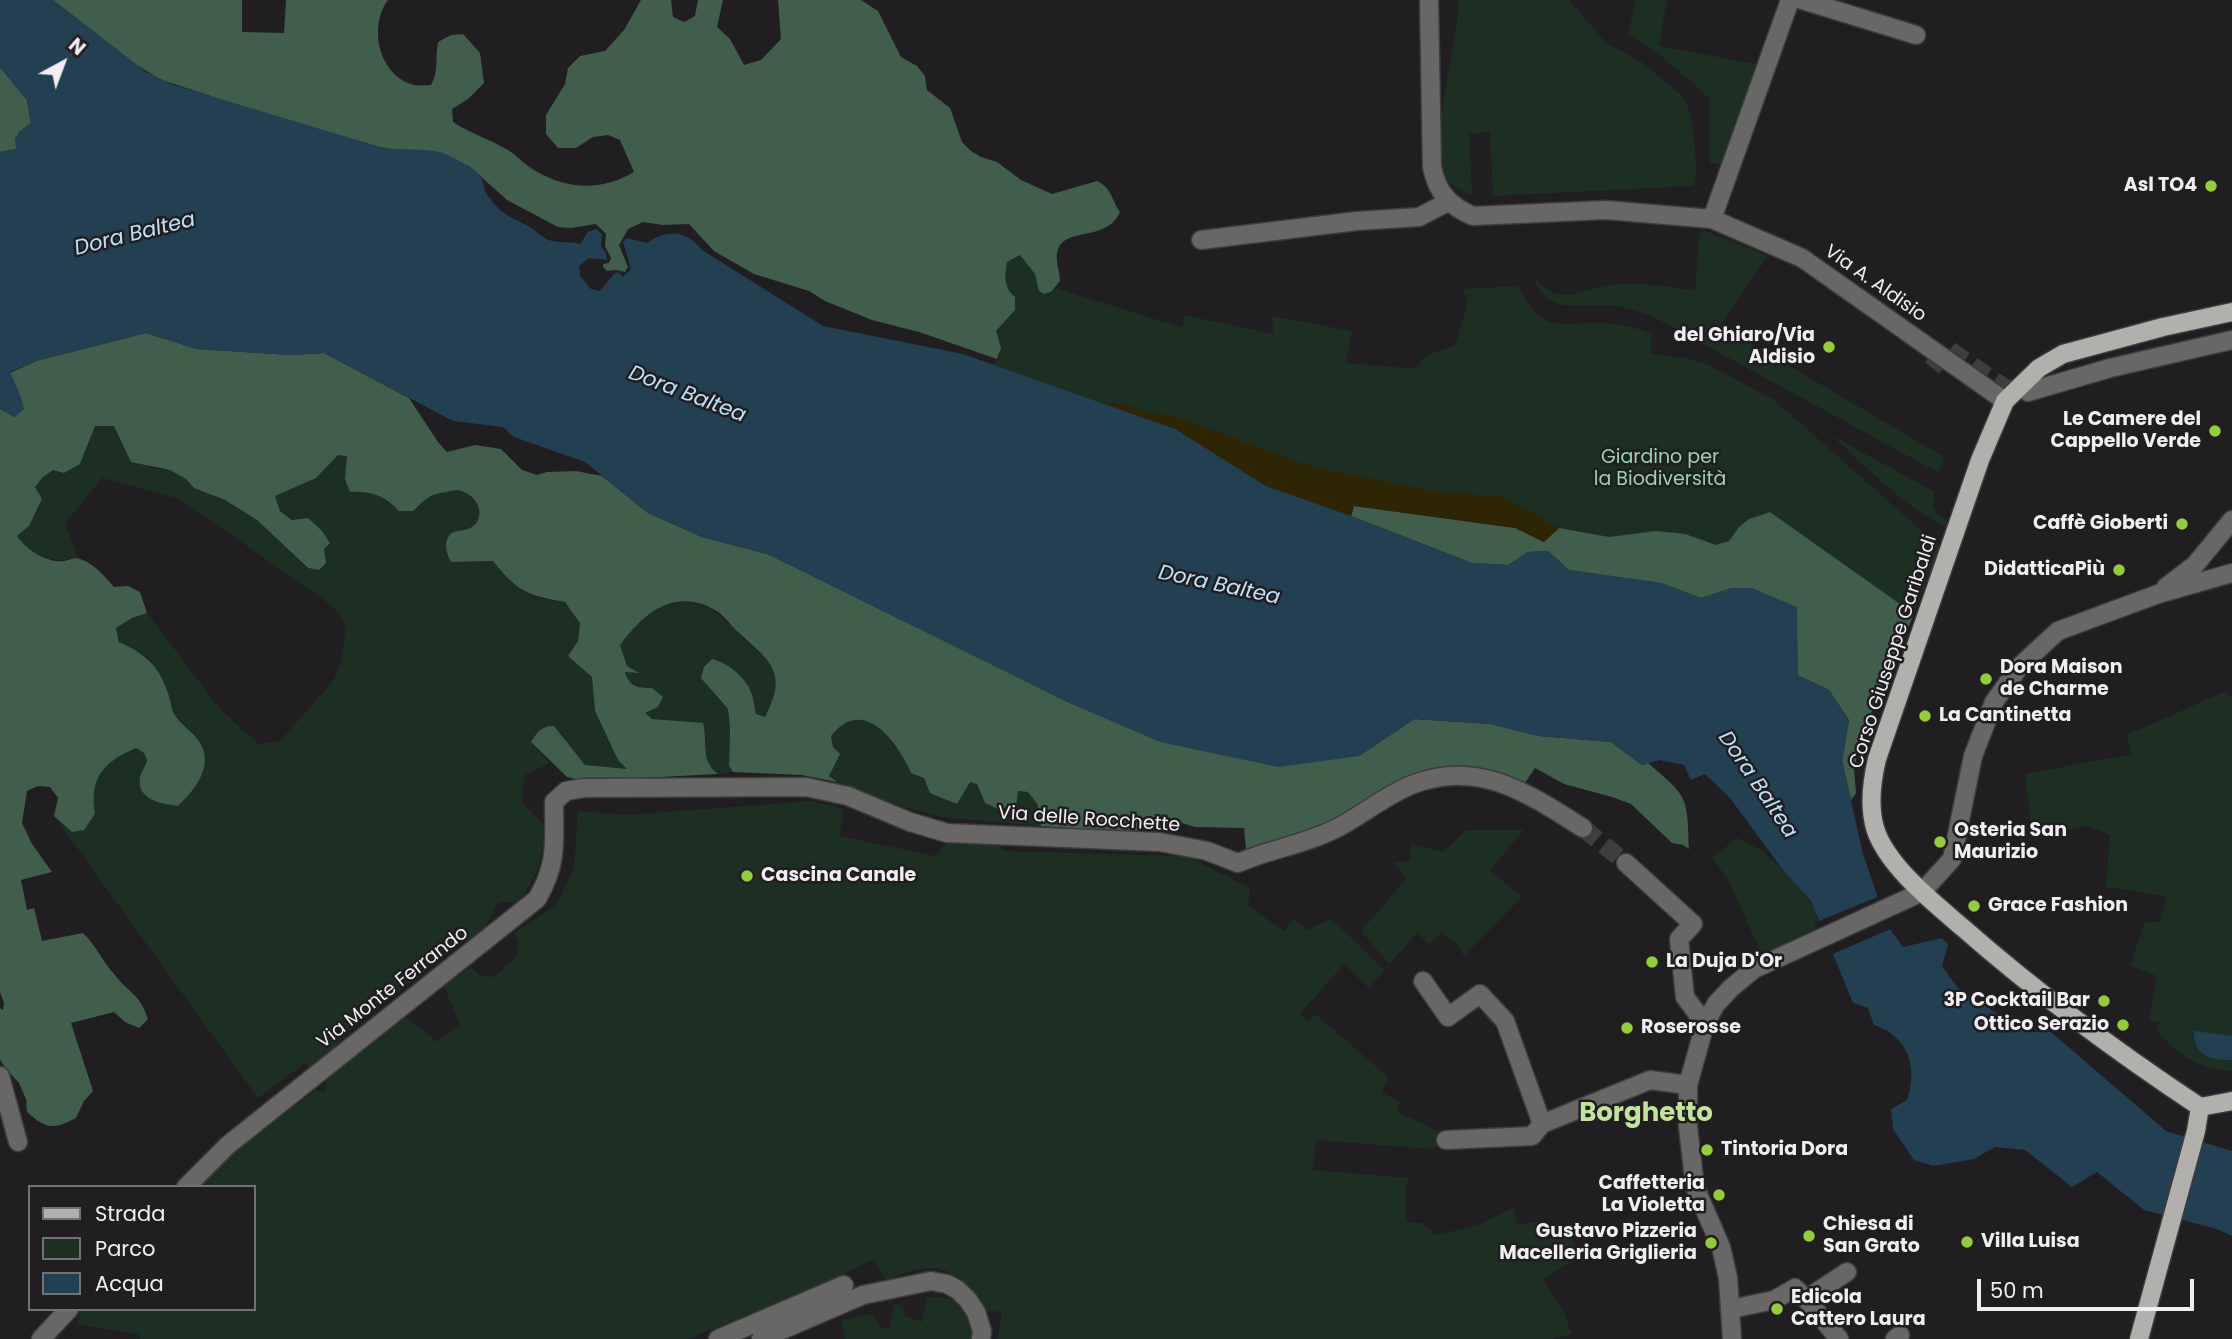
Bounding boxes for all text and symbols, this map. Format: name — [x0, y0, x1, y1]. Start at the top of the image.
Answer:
north arrow — [28, 28, 98, 98]
text: N — [63, 32, 91, 62]
place label: Asl TO4 — [2124, 175, 2197, 197]
marker: Asl TO4 — [2203, 178, 2219, 194]
water label: Dora Baltea — [72, 208, 198, 262]
street label: Via A. Aldisio — [1820, 241, 1930, 327]
place label: del Ghiaro/Via Aldisio — [1674, 325, 1815, 369]
marker: del Ghiaro/Via Aldisio — [1821, 339, 1837, 355]
water label: Dora Baltea — [625, 361, 749, 429]
place label: Le Camere del Cappello Verde — [2050, 409, 2201, 453]
marker: Le Camere del Cappello Verde — [2207, 423, 2223, 439]
park label: Giardino per la Biodiversità — [1594, 447, 1726, 491]
place label: Caffè Gioberti — [2033, 513, 2168, 535]
marker: Caffè Gioberti — [2174, 516, 2190, 532]
street label: Corso Giuseppe Garibaldi — [1845, 532, 1943, 772]
place label: DidatticaPiù — [1984, 559, 2105, 581]
water label: Dora Baltea — [1156, 561, 1282, 611]
marker: DidatticaPiù — [2111, 562, 2127, 578]
place label: Dora Maison de Charme — [2000, 657, 2122, 701]
marker: Dora Maison de Charme — [1978, 671, 1994, 687]
place label: La Cantinetta — [1939, 705, 2071, 727]
marker: La Cantinetta — [1917, 708, 1933, 724]
water label: Dora Baltea — [1712, 727, 1802, 843]
street label: Via delle Rocchette — [997, 802, 1181, 838]
place label: Osteria San Maurizio — [1954, 820, 2067, 864]
marker: Osteria San Maurizio — [1932, 834, 1948, 850]
place label: Cascina Canale — [761, 865, 916, 887]
marker: Cascina Canale — [739, 868, 755, 884]
place label: Grace Fashion — [1988, 895, 2128, 917]
marker: Grace Fashion — [1966, 898, 1982, 914]
street label: Via Monte Ferrando — [313, 922, 473, 1054]
place label: La Duja D'Or — [1666, 951, 1782, 973]
marker: La Duja D'Or — [1644, 954, 1660, 970]
place label: 3P Cocktail Bar — [1943, 990, 2090, 1012]
marker: 3P Cocktail Bar — [2096, 993, 2112, 1009]
place label: Ottico Serazio — [1974, 1014, 2109, 1036]
place label: Roserosse — [1641, 1017, 1741, 1039]
marker: Ottico Serazio — [2115, 1017, 2131, 1033]
marker: Roserosse — [1619, 1020, 1635, 1036]
district label: Borghetto — [1579, 1098, 1713, 1130]
place label: Tintoria Dora — [1721, 1139, 1848, 1161]
marker: Tintoria Dora — [1699, 1142, 1715, 1158]
place label: Caffetteria La Violetta — [1598, 1173, 1705, 1217]
legend — [28, 1185, 256, 1311]
marker: Caffetteria La Violetta — [1711, 1187, 1727, 1203]
text: Strada — [95, 1199, 165, 1228]
place label: Chiesa di San Grato — [1823, 1214, 1920, 1258]
place label: Gustavo Pizzeria Macelleria Griglieria — [1499, 1221, 1697, 1265]
marker: Chiesa di San Grato — [1801, 1228, 1817, 1244]
place label: Villa Luisa — [1981, 1231, 2080, 1253]
text: Parco — [95, 1234, 155, 1263]
marker: Villa Luisa — [1959, 1234, 1975, 1250]
marker: Gustavo Pizzeria Macelleria Griglieria — [1703, 1235, 1719, 1251]
scale bar — [1980, 1266, 2197, 1310]
text: Acqua — [95, 1269, 164, 1298]
text: 50 m — [1990, 1276, 2044, 1305]
place label: Edicola Cattero Laura — [1791, 1287, 1926, 1331]
marker: Edicola Cattero Laura — [1769, 1301, 1785, 1317]

